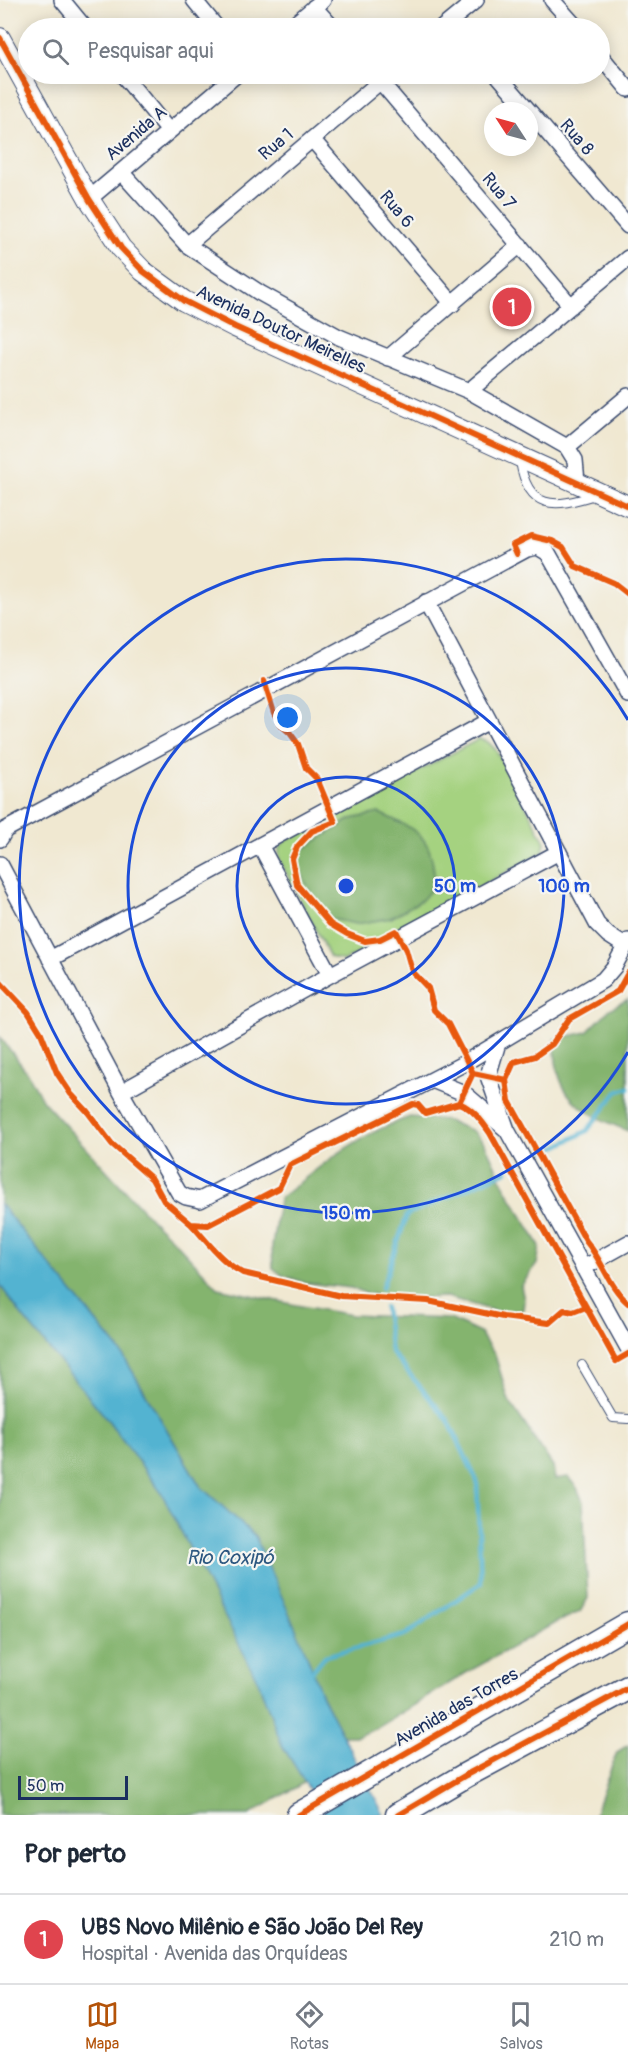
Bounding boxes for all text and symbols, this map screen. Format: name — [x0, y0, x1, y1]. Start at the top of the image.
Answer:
search box — [18, 18, 610, 84]
icon: search — [39, 35, 72, 68]
text: Pesquisar aqui — [87, 37, 213, 65]
street label: Avenida A — [101, 101, 172, 166]
north arrow — [484, 102, 538, 156]
street label: Rua 8 — [555, 114, 599, 160]
street label: Rua 1 — [254, 123, 299, 166]
street label: Rua 7 — [477, 168, 521, 215]
street label: Rua 6 — [374, 186, 419, 233]
street label: Avenida Doutor Meirelles — [192, 280, 369, 379]
pin: 1 — [492, 284, 532, 330]
your location — [273, 703, 302, 732]
text: 50 m — [434, 875, 476, 898]
text: 100 m — [538, 875, 590, 898]
centre of rings — [336, 876, 356, 896]
text: 150 m — [322, 1202, 371, 1225]
water label: Rio Coxipó — [186, 1545, 275, 1570]
street label: Avenida das Torres — [390, 1663, 522, 1752]
scale bar — [18, 1773, 128, 1800]
text: 50 m — [27, 1776, 64, 1796]
text: Por perto — [24, 1838, 126, 1870]
text: UBS Novo Milênio e São João Del Rey — [81, 1913, 423, 1941]
text: 1 — [40, 1927, 47, 1952]
text: 210 m — [549, 1927, 604, 1952]
text: Hospital · Avenida das Orquídeas — [81, 1941, 348, 1966]
tab: Mapa — [85, 1998, 119, 2054]
tab: Rotas — [290, 1998, 329, 2054]
tab: Salvos — [499, 1998, 543, 2054]

